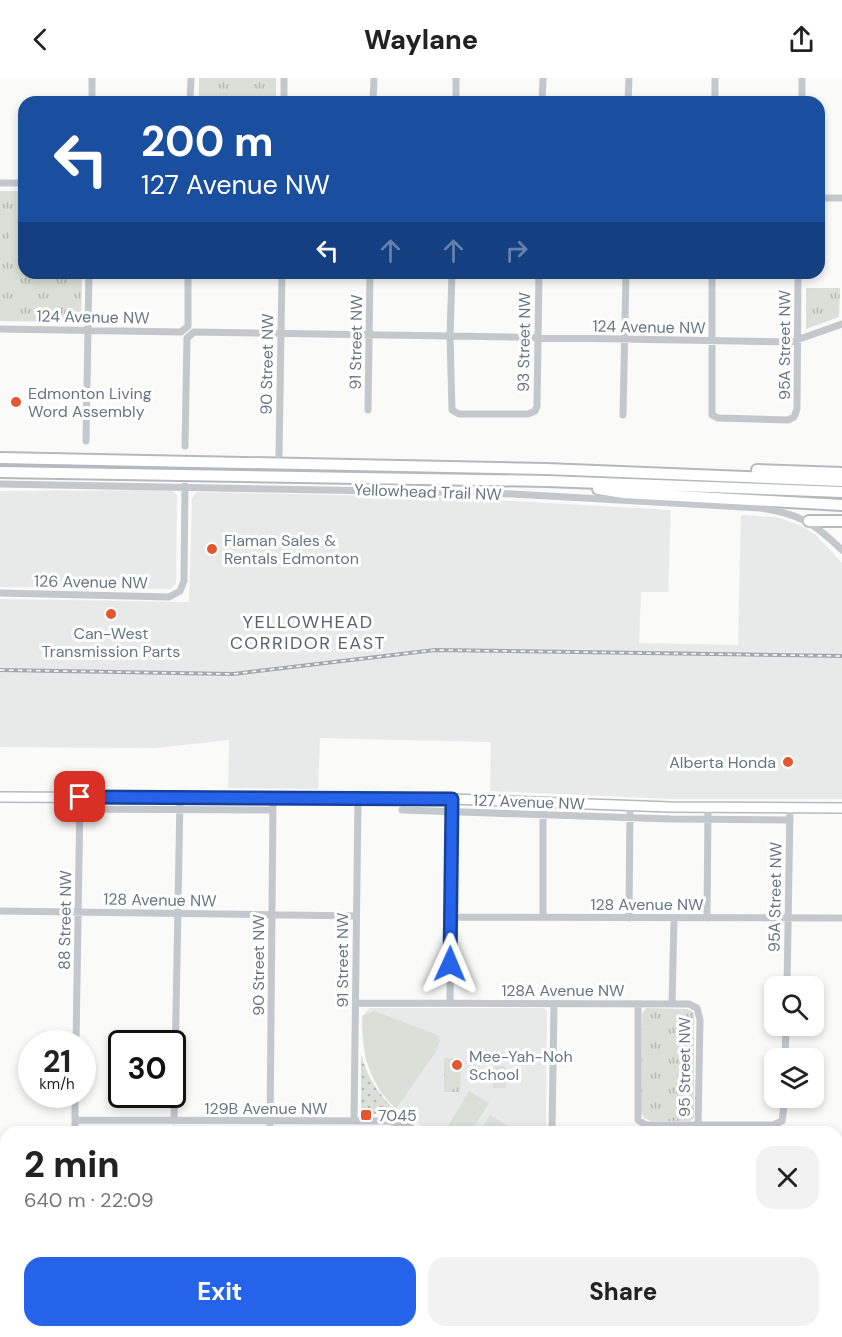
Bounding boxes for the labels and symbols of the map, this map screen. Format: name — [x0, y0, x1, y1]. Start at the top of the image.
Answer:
street label: 95A Street NW — [774, 289, 795, 400]
street label: 93 Street NW — [513, 292, 535, 392]
street label: 91 Street NW — [345, 294, 367, 390]
street label: 124 Avenue NW — [36, 306, 150, 328]
street label: 90 Street NW — [256, 313, 278, 415]
street label: 124 Avenue NW — [592, 316, 706, 338]
place label: Edmonton Living Word Assembly — [28, 383, 152, 422]
marker: Edmonton Living Word Assembly — [9, 395, 23, 409]
street label: Yellowhead Trail NW — [354, 479, 503, 505]
place label: Flaman Sales & Rentals Edmonton — [224, 530, 359, 569]
marker: Flaman Sales & Rentals Edmonton — [205, 542, 219, 556]
street label: 126 Avenue NW — [34, 571, 149, 593]
marker: Can-West Transmission Parts — [104, 607, 118, 621]
district label: YELLOWHEAD CORRIDOR EAST — [230, 610, 386, 655]
place label: Can-West Transmission Parts — [42, 623, 180, 662]
place label: Alberta Honda — [669, 752, 776, 773]
marker: Alberta Honda — [781, 755, 795, 769]
pin — [54, 771, 105, 822]
street label: 127 Avenue NW — [473, 790, 586, 814]
street label: 95A Street NW — [764, 841, 786, 952]
street label: 88 Street NW — [54, 869, 76, 970]
street label: 128 Avenue NW — [103, 889, 217, 911]
street label: 128 Avenue NW — [590, 894, 704, 915]
street label: 91 Street NW — [332, 912, 353, 1008]
street label: 90 Street NW — [248, 914, 269, 1016]
position arrow — [418, 932, 482, 996]
street label: 128A Avenue NW — [501, 980, 625, 1001]
street label: 95 Street NW — [674, 1016, 695, 1117]
speed limit sign: 30 — [108, 1030, 186, 1108]
place label: Mee-Yah-Noh School — [469, 1046, 573, 1085]
marker: Mee-Yah-Noh School — [450, 1058, 464, 1072]
street label: 129B Avenue NW — [204, 1098, 328, 1119]
place label: 7045 — [378, 1105, 417, 1126]
marker: 7045 — [359, 1108, 373, 1122]

